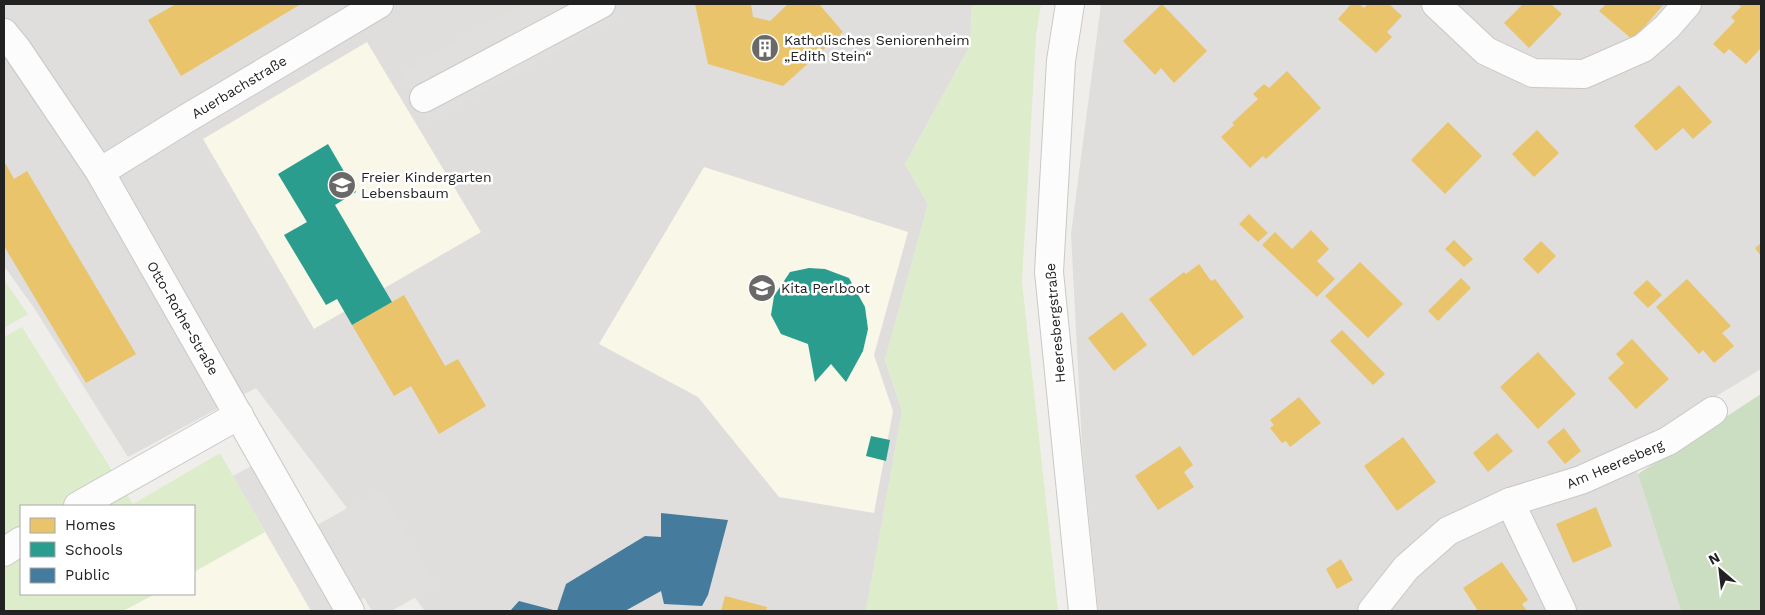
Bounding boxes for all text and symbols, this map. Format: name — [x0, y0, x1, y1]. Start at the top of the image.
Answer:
place label: Katholisches Seniorenheim „Edith Stein“ — [784, 32, 970, 64]
building icon: Katholisches Seniorenheim „Edith Stein“ — [750, 33, 780, 63]
street label: Auerbachstraße — [189, 52, 289, 122]
place label: Freier Kindergarten Lebensbaum — [361, 169, 492, 201]
school or university icon: Freier Kindergarten Lebensbaum — [327, 170, 357, 200]
street label: Otto-Rothe-Straße — [144, 258, 222, 378]
street label: Heeresbergstraße — [1042, 262, 1068, 384]
school or university icon: Kita Perlboot — [747, 273, 777, 303]
place label: Kita Perlboot — [781, 280, 870, 296]
street label: Am Heeresberg — [1564, 436, 1667, 492]
legend — [20, 505, 195, 595]
text: Homes — [65, 516, 116, 534]
text: Schools — [65, 541, 123, 559]
north arrow — [1695, 545, 1745, 595]
text: N — [1706, 549, 1722, 568]
text: Public — [65, 566, 110, 584]

